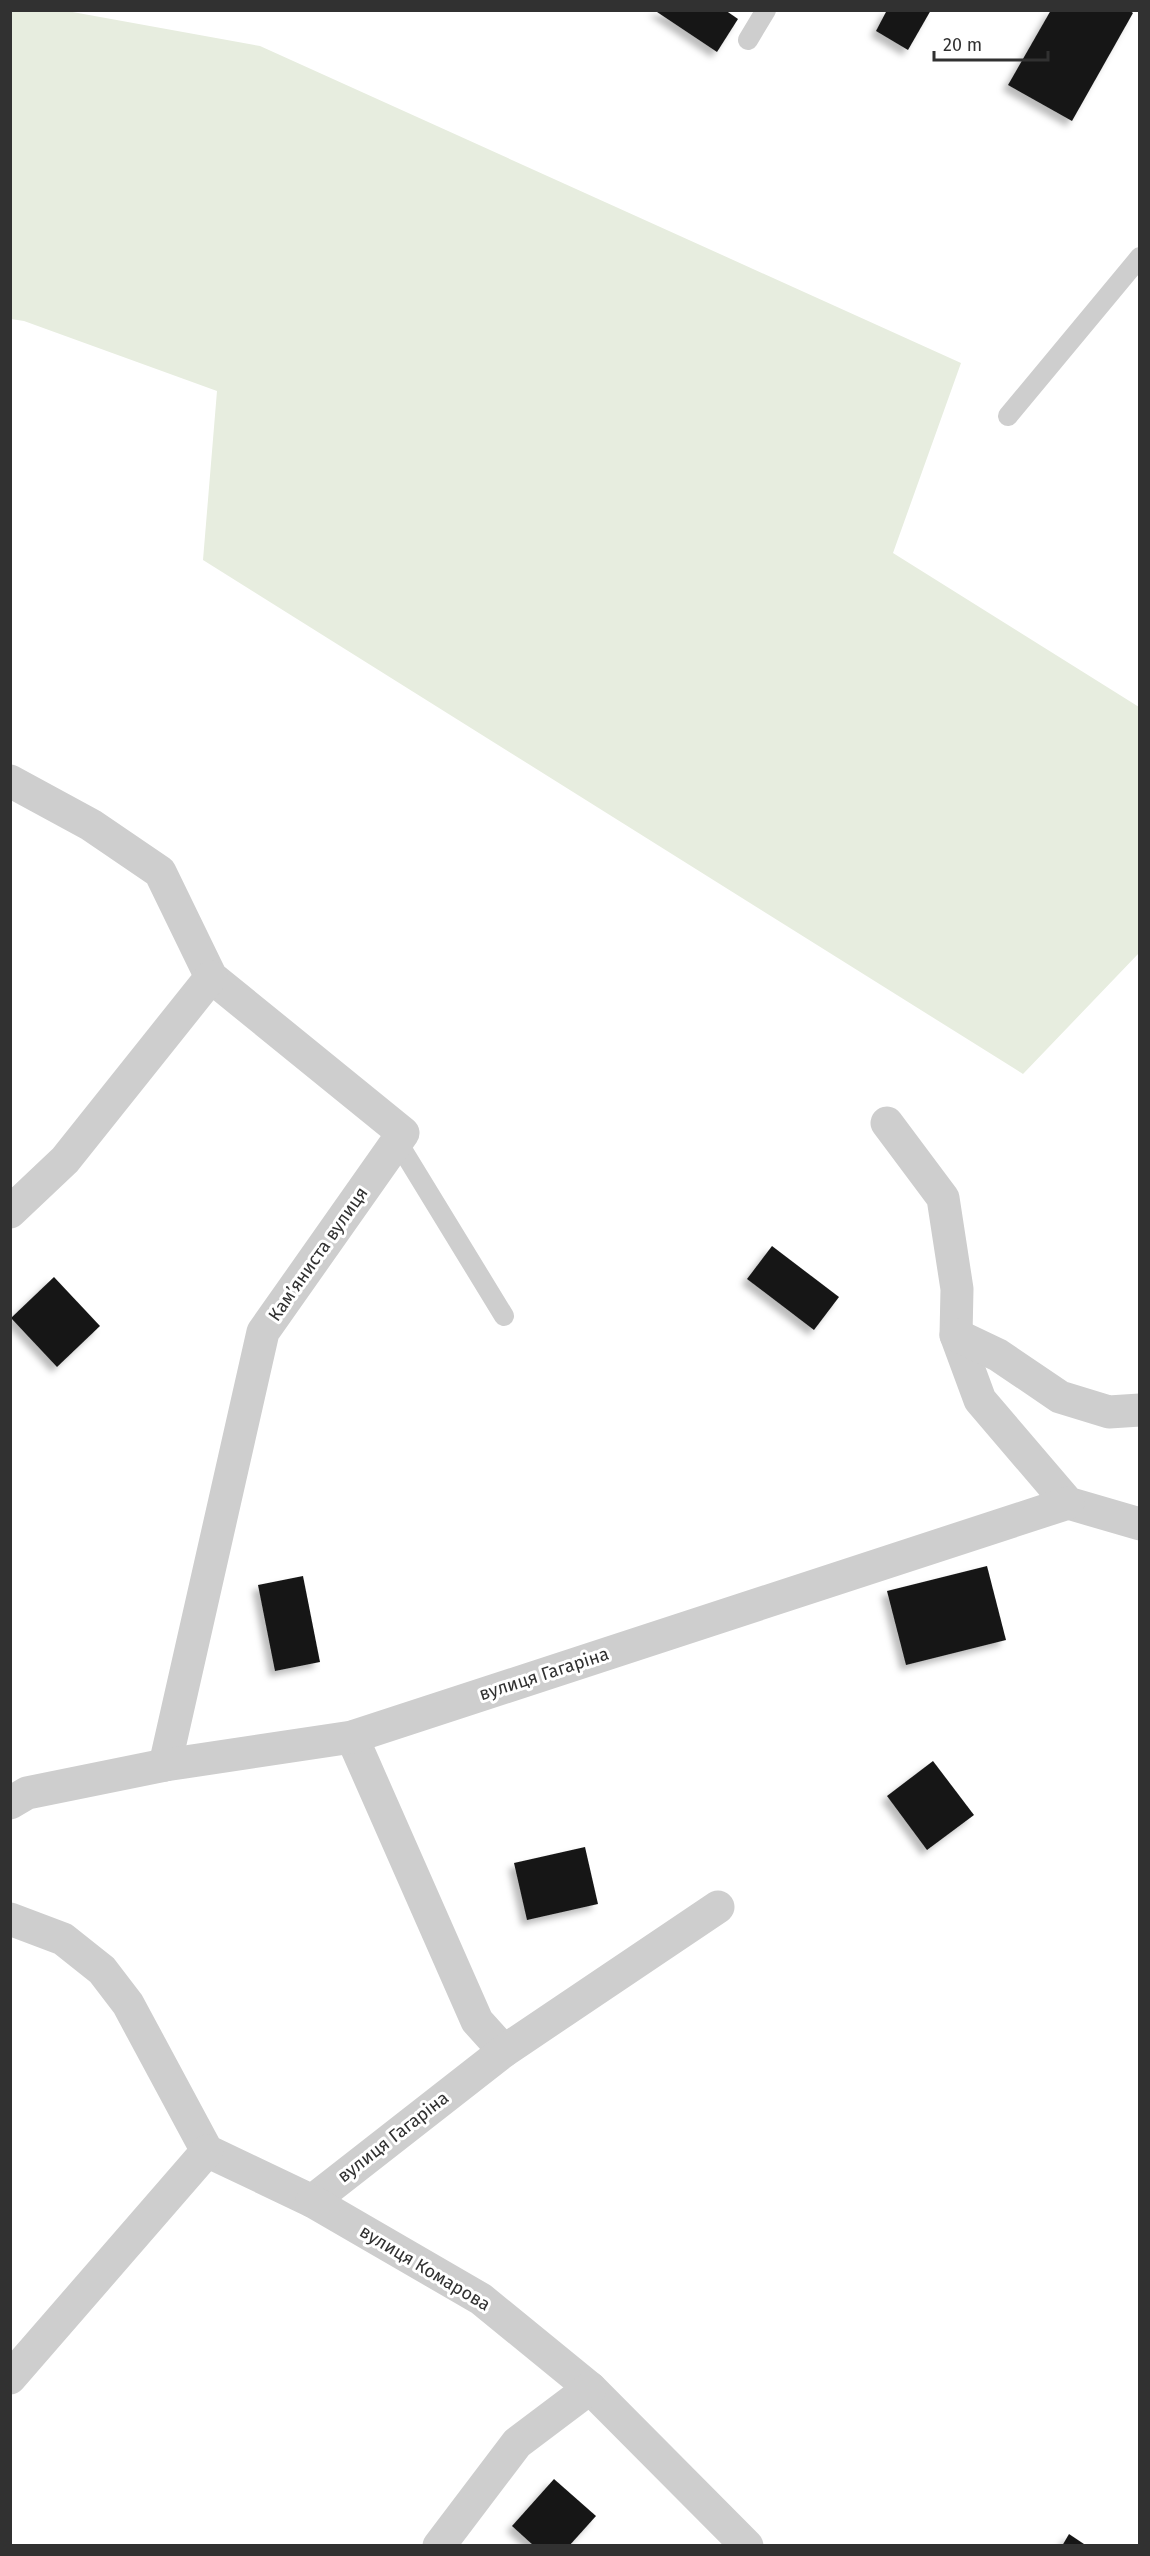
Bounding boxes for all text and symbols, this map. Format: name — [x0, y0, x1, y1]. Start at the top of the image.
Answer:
scale bar — [934, 24, 1048, 62]
text: 20 m — [943, 34, 982, 56]
street label: Камʼяниста вулиця — [264, 1183, 372, 1325]
street label: вулиця Гагаріна — [476, 1643, 612, 1705]
street label: вулиця Гагаріна — [333, 2087, 453, 2187]
street label: вулиця Комарова — [356, 2220, 494, 2316]

